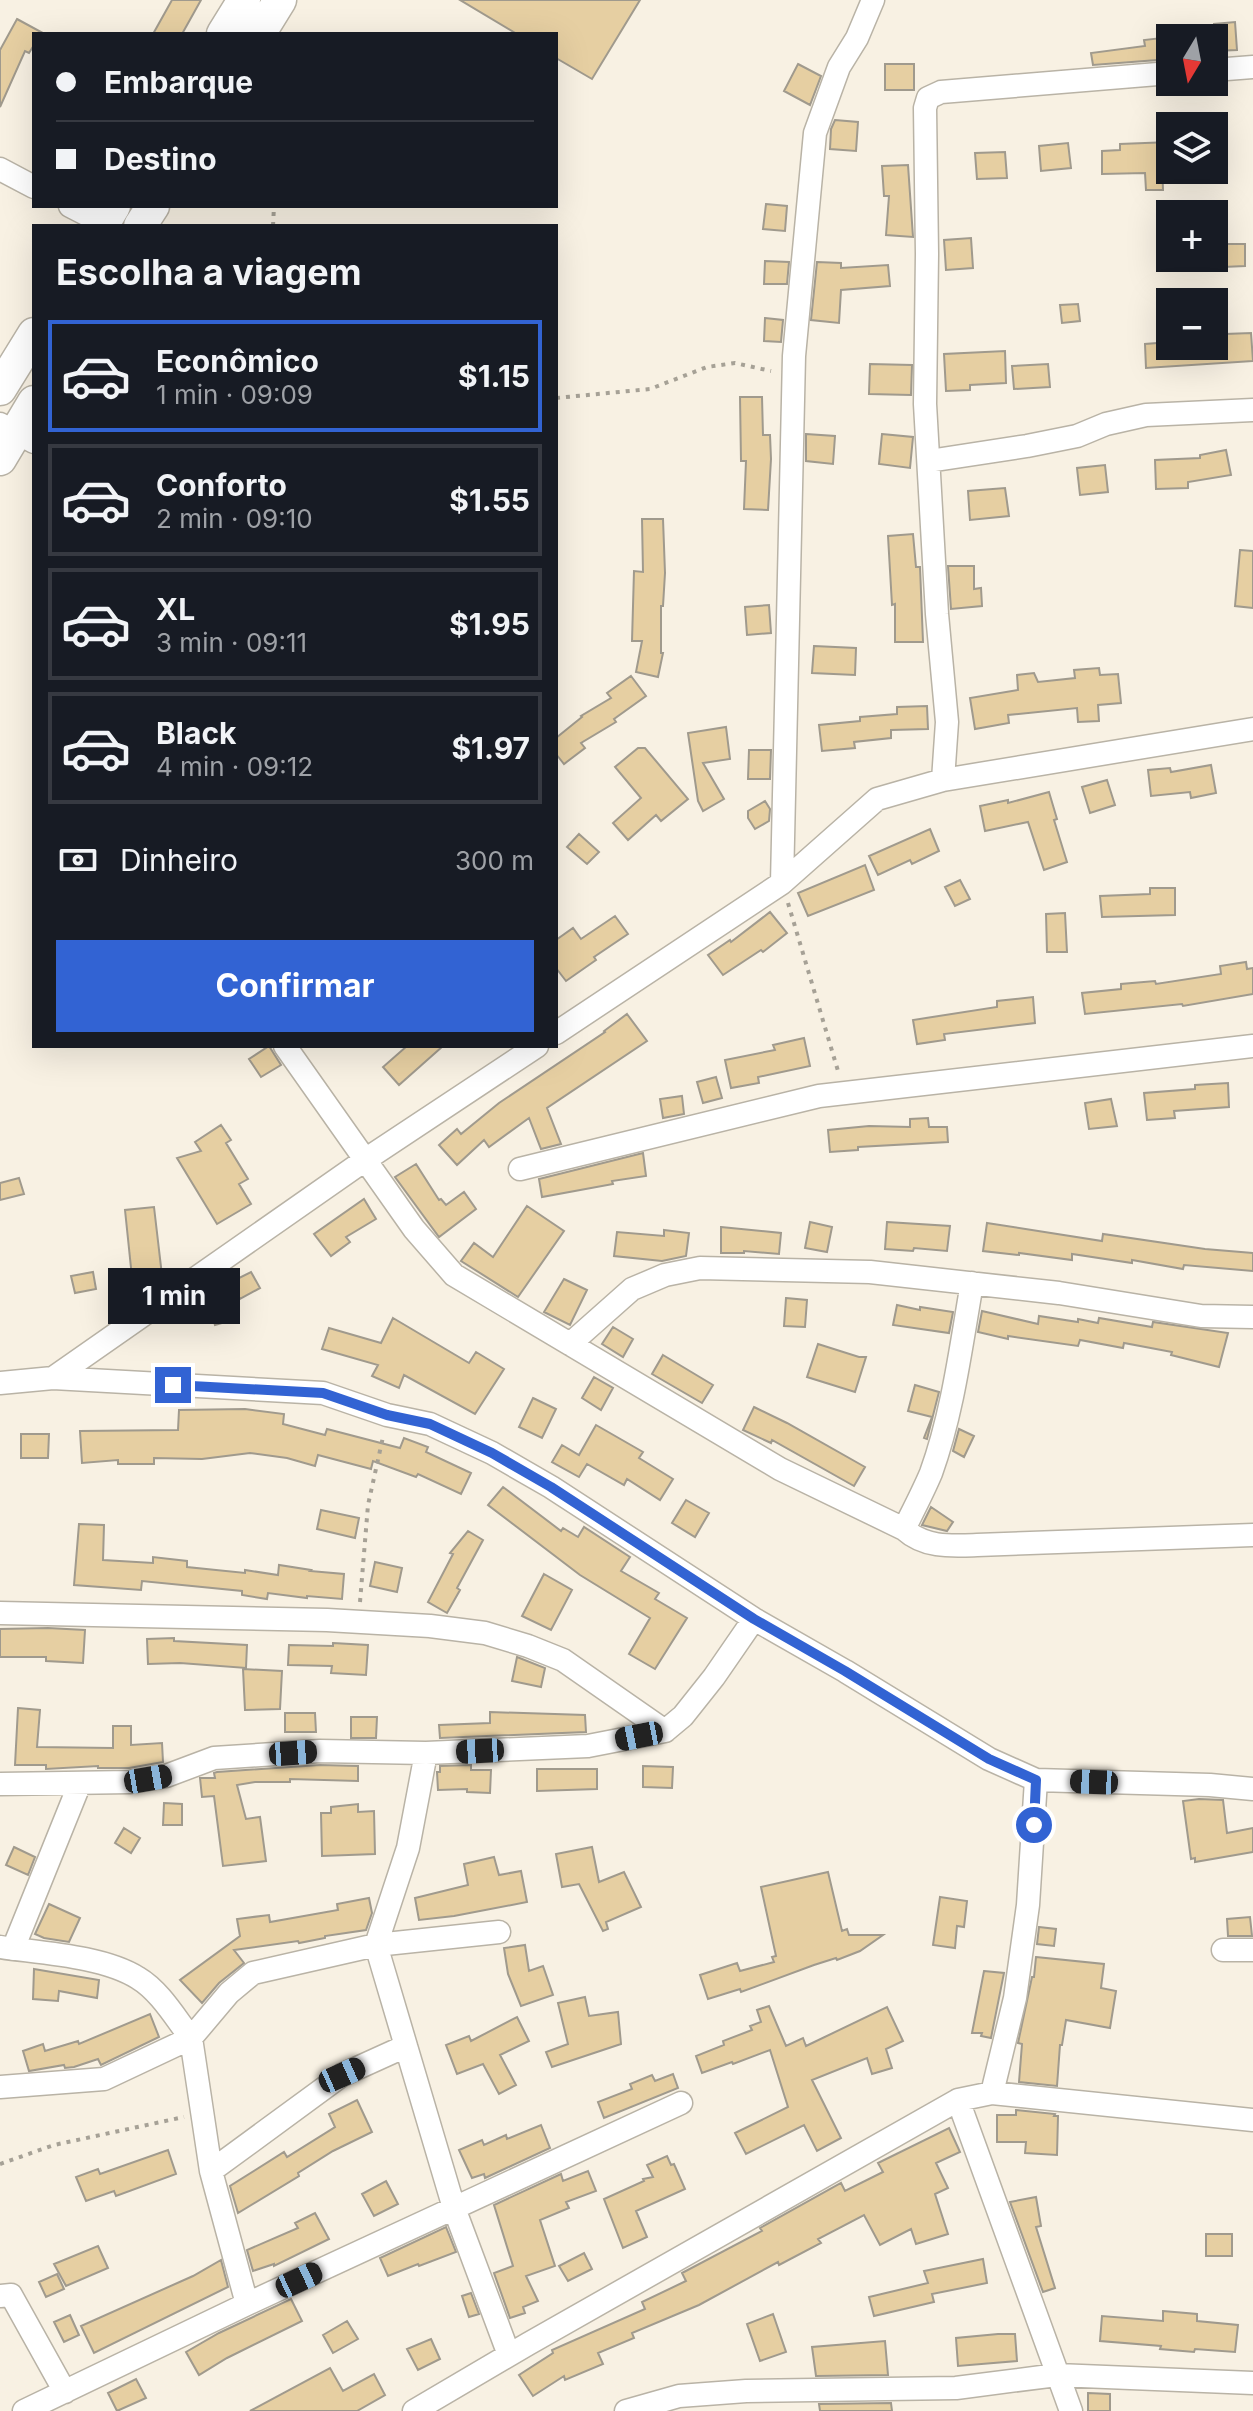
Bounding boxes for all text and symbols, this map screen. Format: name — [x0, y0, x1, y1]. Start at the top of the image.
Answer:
north arrow — [1156, 24, 1228, 96]
map controls — [1156, 24, 1228, 360]
text: Embarque — [104, 64, 253, 100]
button: layers — [1156, 112, 1228, 184]
text: Destino — [104, 141, 217, 177]
button: + — [1156, 200, 1228, 272]
text: Escolha a viagem — [56, 250, 362, 294]
button: − — [1156, 288, 1228, 360]
icon: car — [60, 340, 132, 412]
text: Econômico — [156, 343, 319, 379]
text: $1.15 — [458, 358, 530, 394]
text: 1 min · 09:09 — [156, 379, 313, 410]
icon: car — [60, 464, 132, 536]
text: Conforto — [156, 467, 287, 503]
text: $1.55 — [449, 482, 530, 518]
text: 2 min · 09:10 — [156, 503, 313, 534]
icon: car — [60, 588, 132, 660]
text: XL — [156, 591, 195, 627]
text: $1.95 — [449, 606, 530, 642]
text: 3 min · 09:11 — [156, 627, 307, 658]
icon: car — [60, 712, 132, 784]
text: Black — [156, 715, 236, 751]
text: $1.97 — [451, 730, 530, 766]
text: 4 min · 09:12 — [156, 751, 313, 782]
icon: cash — [56, 838, 100, 882]
text: Dinheiro — [120, 842, 238, 878]
text: 300 m — [455, 845, 534, 876]
button: Confirmar — [56, 940, 534, 1032]
callout: 1 min — [107, 1269, 239, 1325]
text: 1 min — [142, 1280, 206, 1311]
route end — [155, 1367, 191, 1403]
car — [613, 1720, 665, 1752]
car — [455, 1738, 505, 1764]
car — [268, 1739, 318, 1767]
car — [122, 1763, 174, 1795]
car — [1070, 1769, 1118, 1795]
route start — [1016, 1807, 1052, 1843]
car — [315, 2054, 369, 2096]
car — [272, 2259, 326, 2301]

